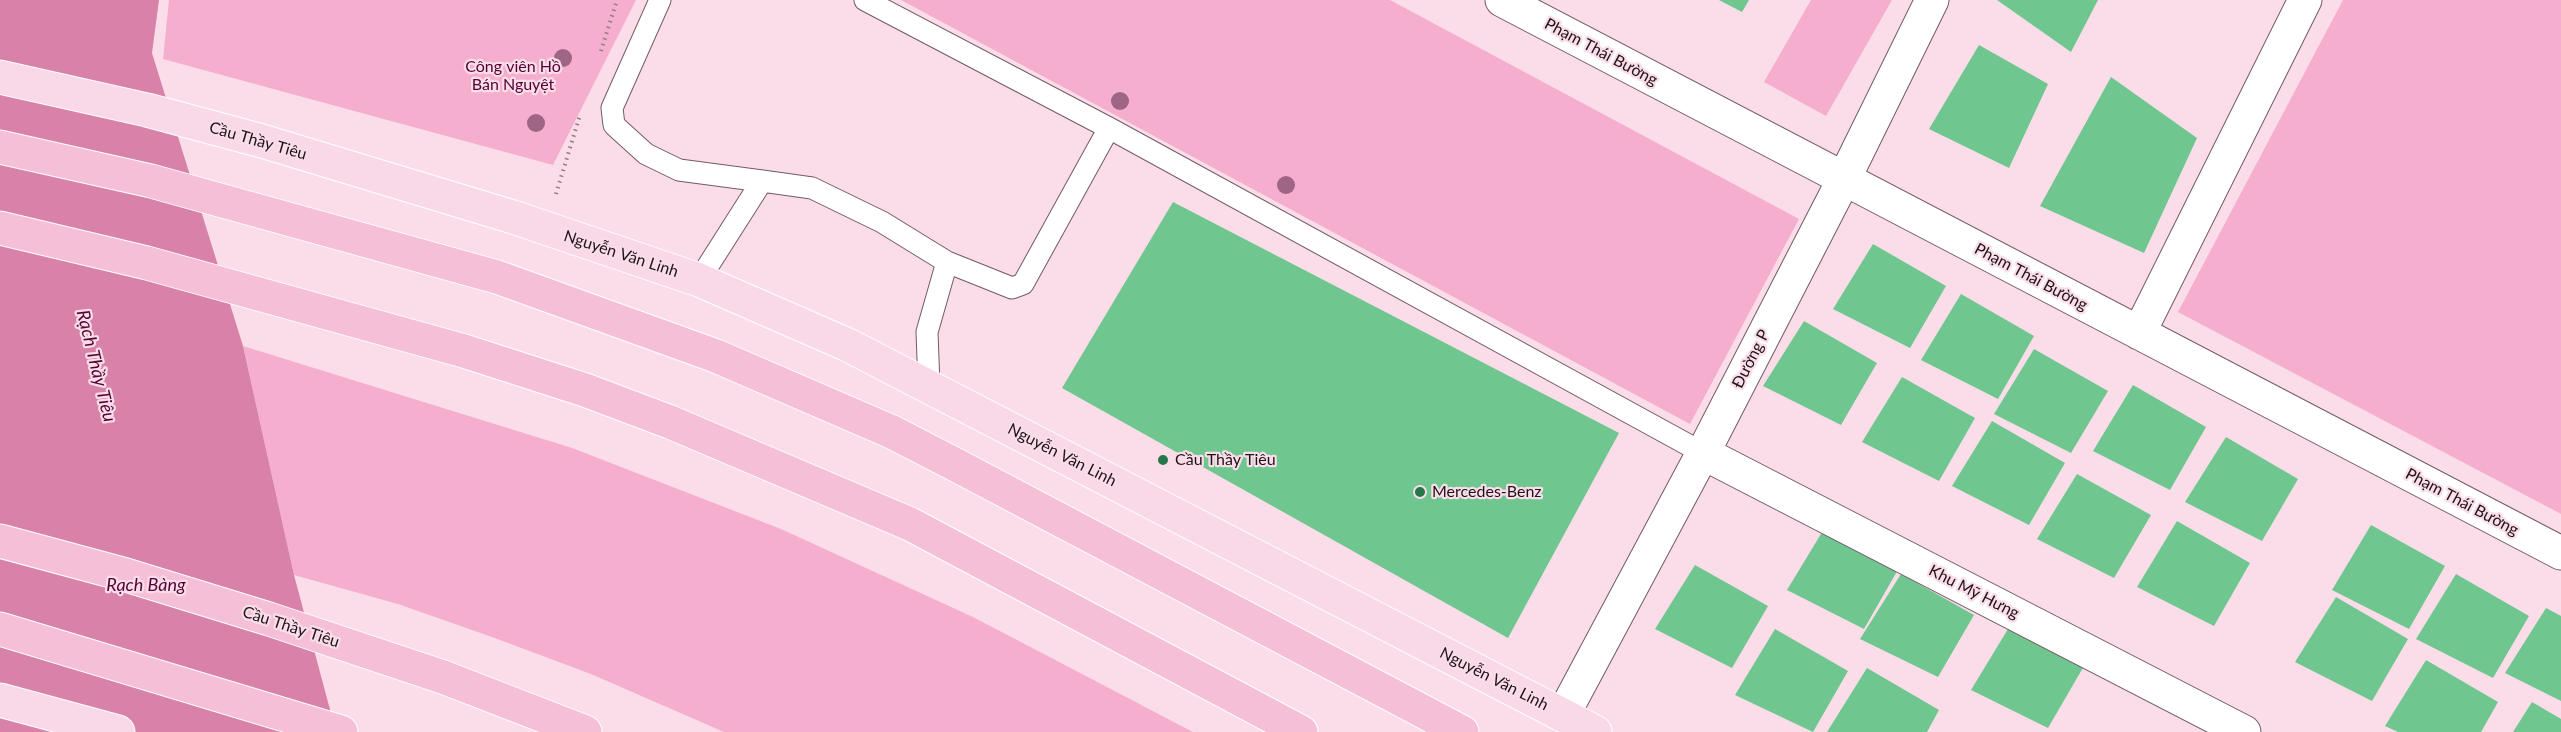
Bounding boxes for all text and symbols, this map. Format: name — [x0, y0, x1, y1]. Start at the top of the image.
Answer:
street label: Phạm Thái Bường — [1541, 14, 1661, 90]
park label: Công viên Hồ Bán Nguyệt — [465, 57, 561, 95]
street label: Cầu Thầy Tiêu — [207, 118, 309, 164]
street label: Nguyễn Văn Linh — [561, 226, 681, 282]
street label: Phạm Thái Bường — [1971, 239, 2091, 315]
water label: Rạch Thầy Tiêu — [72, 308, 120, 424]
street label: Đường P — [1728, 327, 1774, 391]
street label: Nguyễn Văn Linh — [1004, 419, 1120, 491]
place label: Cầu Thầy Tiêu — [1175, 450, 1276, 470]
marker: Cầu Thầy Tiêu — [1156, 453, 1170, 467]
street label: Phạm Thái Bường — [2402, 464, 2522, 540]
place label: Mercedes-Benz — [1432, 482, 1542, 502]
marker: Mercedes-Benz — [1413, 485, 1427, 499]
street label: Khu Mỹ Hưng — [1926, 561, 2022, 623]
water label: Rạch Bàng — [106, 574, 186, 596]
street label: Cầu Thầy Tiêu — [240, 602, 342, 652]
street label: Nguyễn Văn Linh — [1436, 643, 1552, 715]

